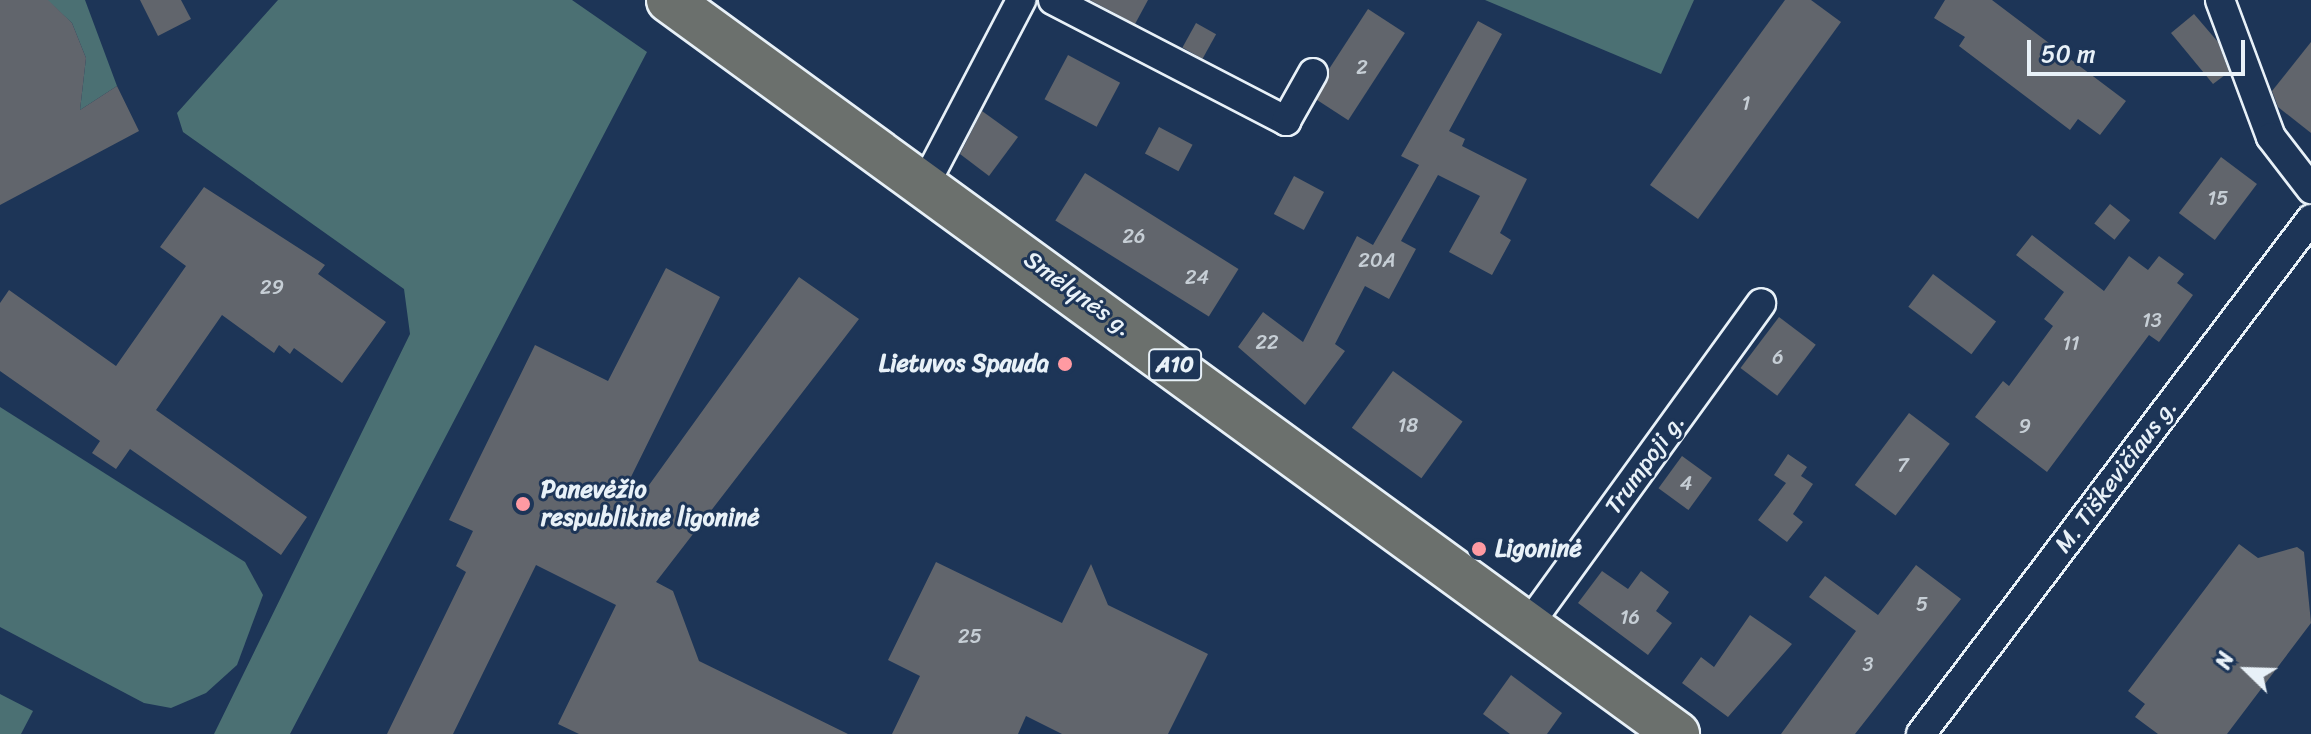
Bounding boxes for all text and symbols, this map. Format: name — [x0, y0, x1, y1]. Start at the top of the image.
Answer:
scale bar — [2031, 24, 2249, 74]
text: 50 m — [2041, 33, 2096, 75]
house number: 2 — [1356, 55, 1368, 79]
house number: 1 — [1742, 91, 1750, 115]
house number: 15 — [2208, 186, 2228, 210]
house number: 26 — [1123, 224, 1145, 248]
street label: Smėlynės g. — [1018, 245, 1138, 343]
house number: 20A — [1358, 248, 1396, 272]
house number: 24 — [1185, 265, 1209, 289]
house number: 29 — [260, 275, 284, 299]
house number: 13 — [2142, 308, 2162, 332]
house number: 22 — [1255, 330, 1279, 354]
house number: 11 — [2062, 331, 2080, 355]
house number: 6 — [1772, 345, 1784, 369]
road number: A10 — [1147, 347, 1203, 383]
place label: Lietuvos Spauda — [879, 350, 1049, 378]
marker: Lietuvos Spauda — [1056, 355, 1074, 373]
street label: M. Tiškevičiaus g. — [2049, 393, 2183, 559]
street label: Trumpoji g. — [1599, 408, 1691, 520]
house number: 18 — [1398, 413, 1418, 437]
house number: 9 — [2019, 414, 2031, 438]
house number: 7 — [1897, 453, 1909, 477]
house number: 4 — [1680, 471, 1692, 495]
place label: Panevėžio respublikinė ligoninė — [541, 476, 760, 532]
marker: Panevėžio respublikinė ligoninė — [512, 493, 534, 515]
place label: Ligoninė — [1495, 535, 1582, 563]
marker: Ligoninė — [1470, 540, 1488, 558]
house number: 5 — [1916, 592, 1928, 616]
house number: 16 — [1620, 605, 1640, 629]
house number: 25 — [958, 624, 982, 648]
north arrow — [2207, 630, 2287, 710]
text: N — [2204, 646, 2245, 675]
house number: 3 — [1863, 652, 1873, 676]

